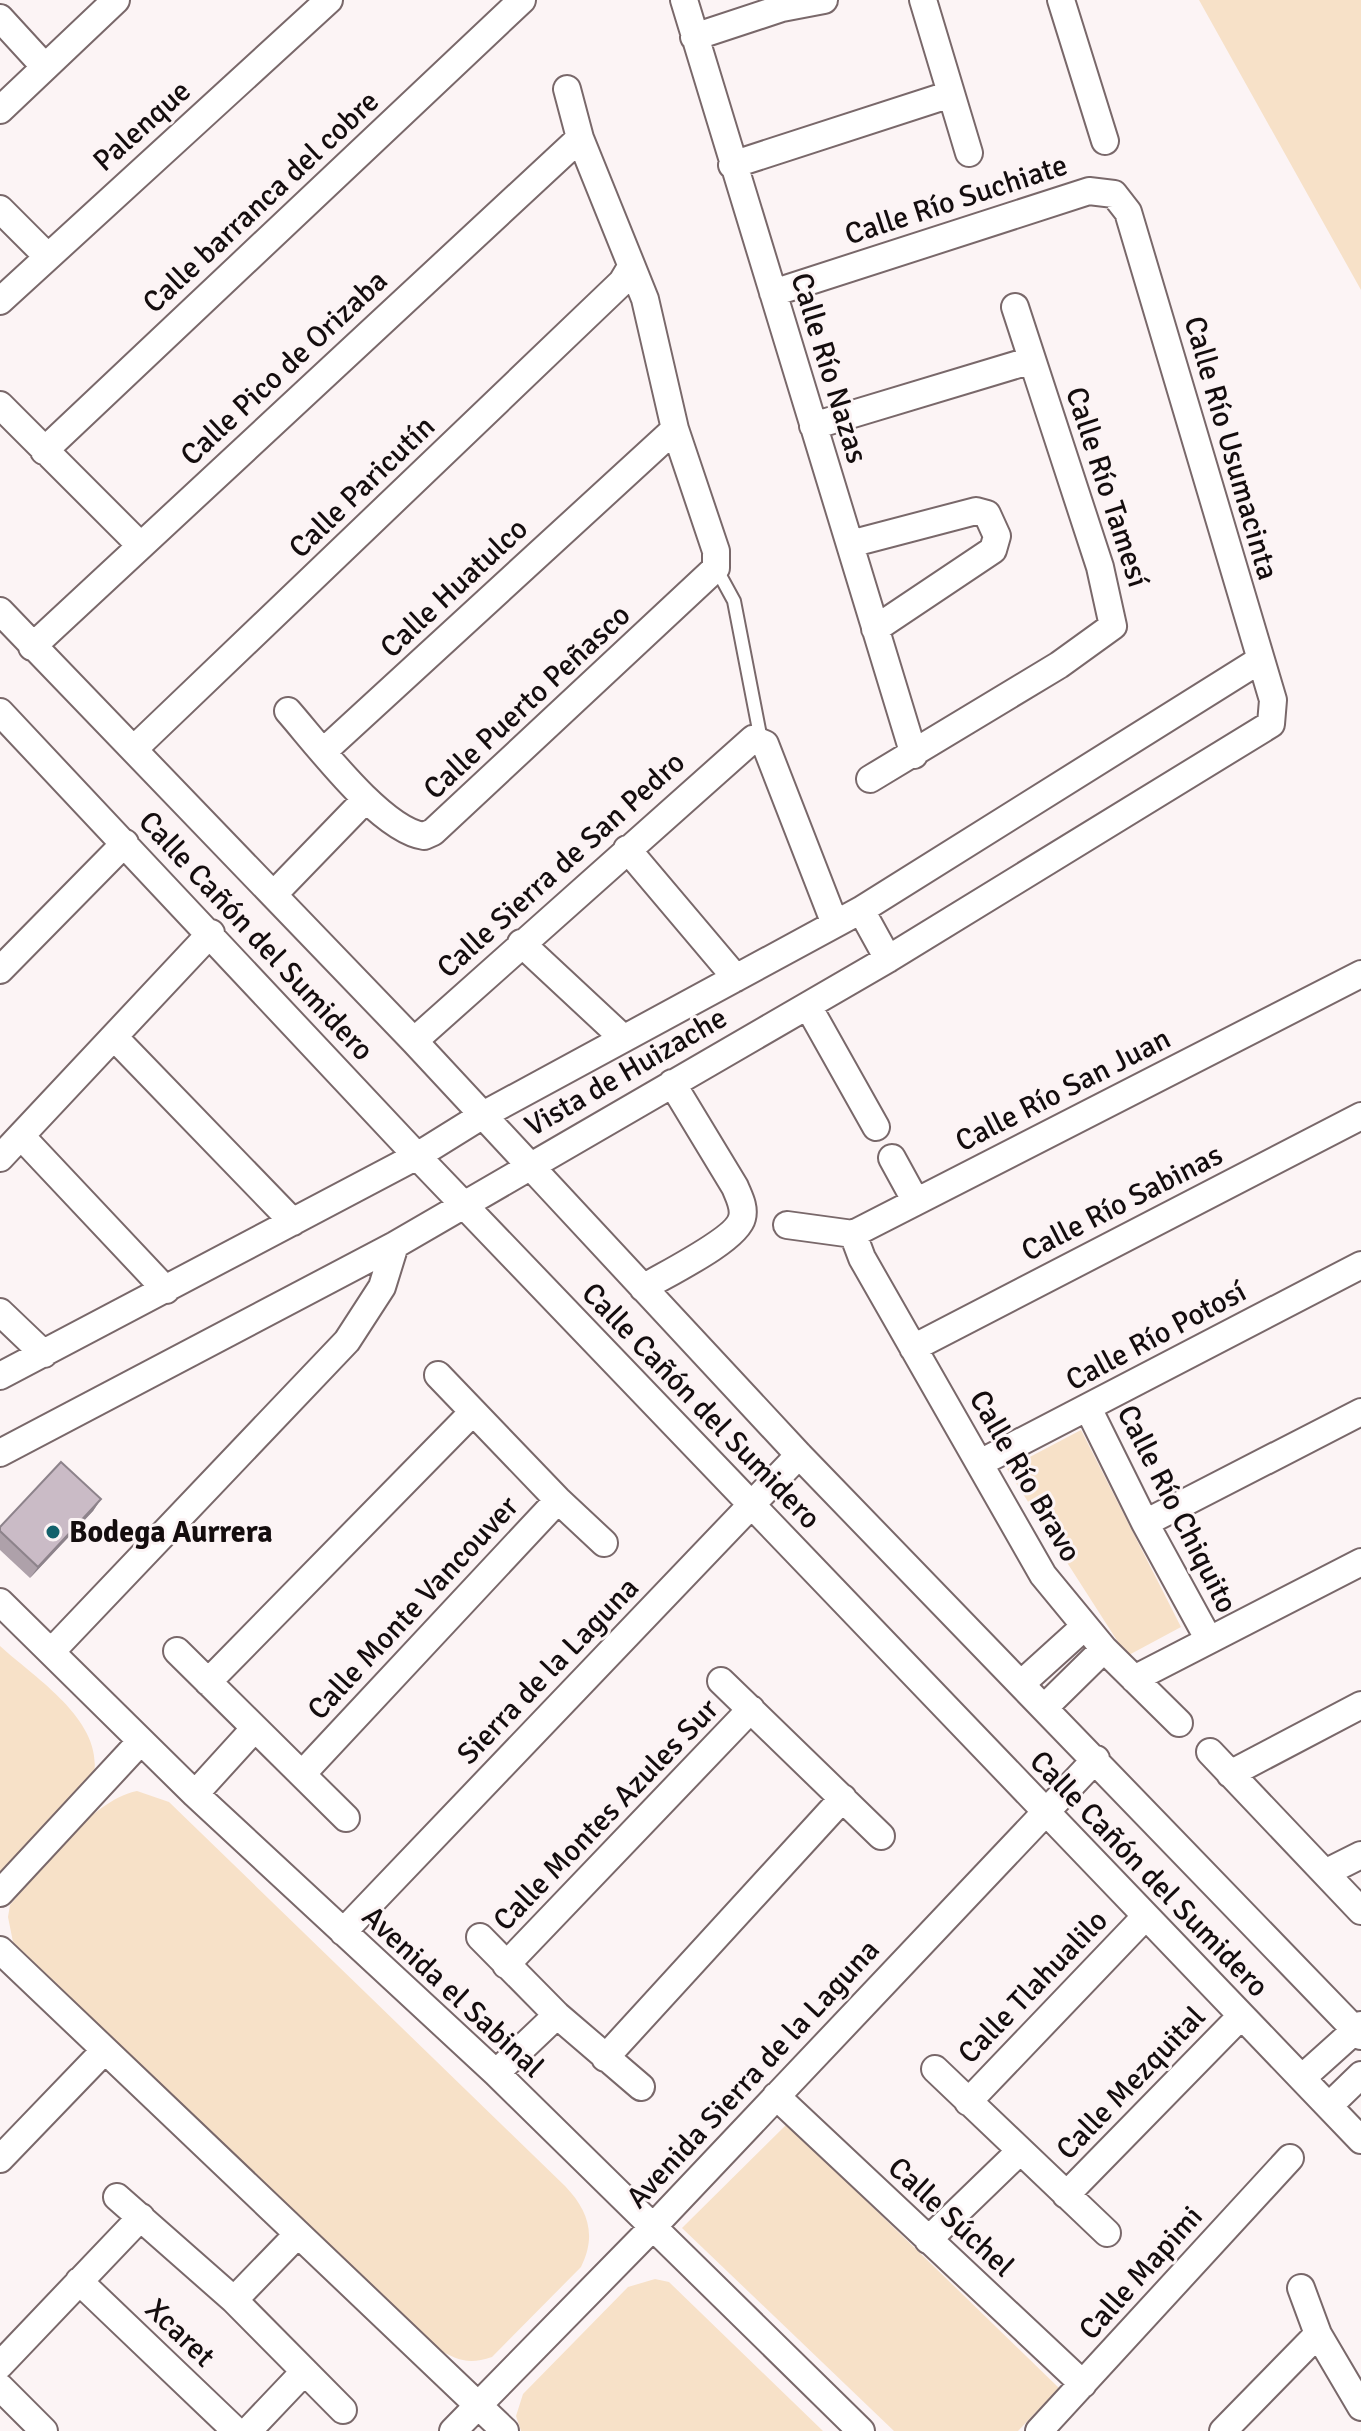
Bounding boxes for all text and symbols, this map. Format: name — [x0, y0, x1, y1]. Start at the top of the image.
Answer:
street label: Palenque — [86, 73, 198, 179]
street label: Calle barranca del cobre — [135, 83, 387, 321]
street label: Calle Río Suchiate — [840, 147, 1072, 253]
street label: Calle Pico de Orizaba — [173, 263, 395, 473]
street label: Calle Río Nazas — [782, 268, 876, 468]
street label: Calle Río Usumacinta — [1176, 312, 1286, 584]
street label: Calle Río Tamesí — [1057, 382, 1157, 592]
street label: Calle Paricutín — [281, 408, 443, 566]
street label: Calle Huatulco — [373, 510, 535, 666]
street label: Calle Puerto Peñasco — [416, 597, 638, 807]
street label: Calle Sierra de San Pedro — [429, 744, 693, 986]
street label: Calle Cañón del Sumidero — [131, 803, 381, 1069]
street label: Vista de Huizache — [518, 999, 734, 1145]
street label: Calle Río San Juan — [949, 1020, 1177, 1160]
street label: Calle Río Sabinas — [1015, 1136, 1229, 1270]
street label: Calle Río Potosí — [1060, 1273, 1252, 1399]
street label: Calle Cañón del Sumidero — [574, 1275, 828, 1537]
street label: Calle Río Bravo — [961, 1384, 1089, 1568]
street label: Calle Río Chiquito — [1109, 1399, 1245, 1619]
street label: Calle Monte Vancouver — [300, 1488, 526, 1728]
place label: Bodega Aurrera — [69, 1514, 273, 1551]
marker: Bodega Aurrera — [44, 1523, 62, 1541]
street label: Sierra de la Laguna — [449, 1570, 647, 1772]
street label: Calle Montes Azules Sur — [486, 1691, 726, 1939]
street label: Calle Cañón del Sumidero — [1022, 1743, 1276, 2005]
street label: Avenida el Sabinal — [354, 1898, 552, 2086]
street label: Calle Tlahualilo — [950, 1902, 1116, 2072]
street label: Avenida Sierra de la Laguna — [619, 1932, 887, 2216]
street label: Calle Mezquital — [1049, 1999, 1213, 2167]
street label: Calle Súchel — [880, 2149, 1022, 2285]
street label: Calle Mapimi — [1071, 2198, 1211, 2348]
street label: Xcaret — [138, 2291, 222, 2375]

